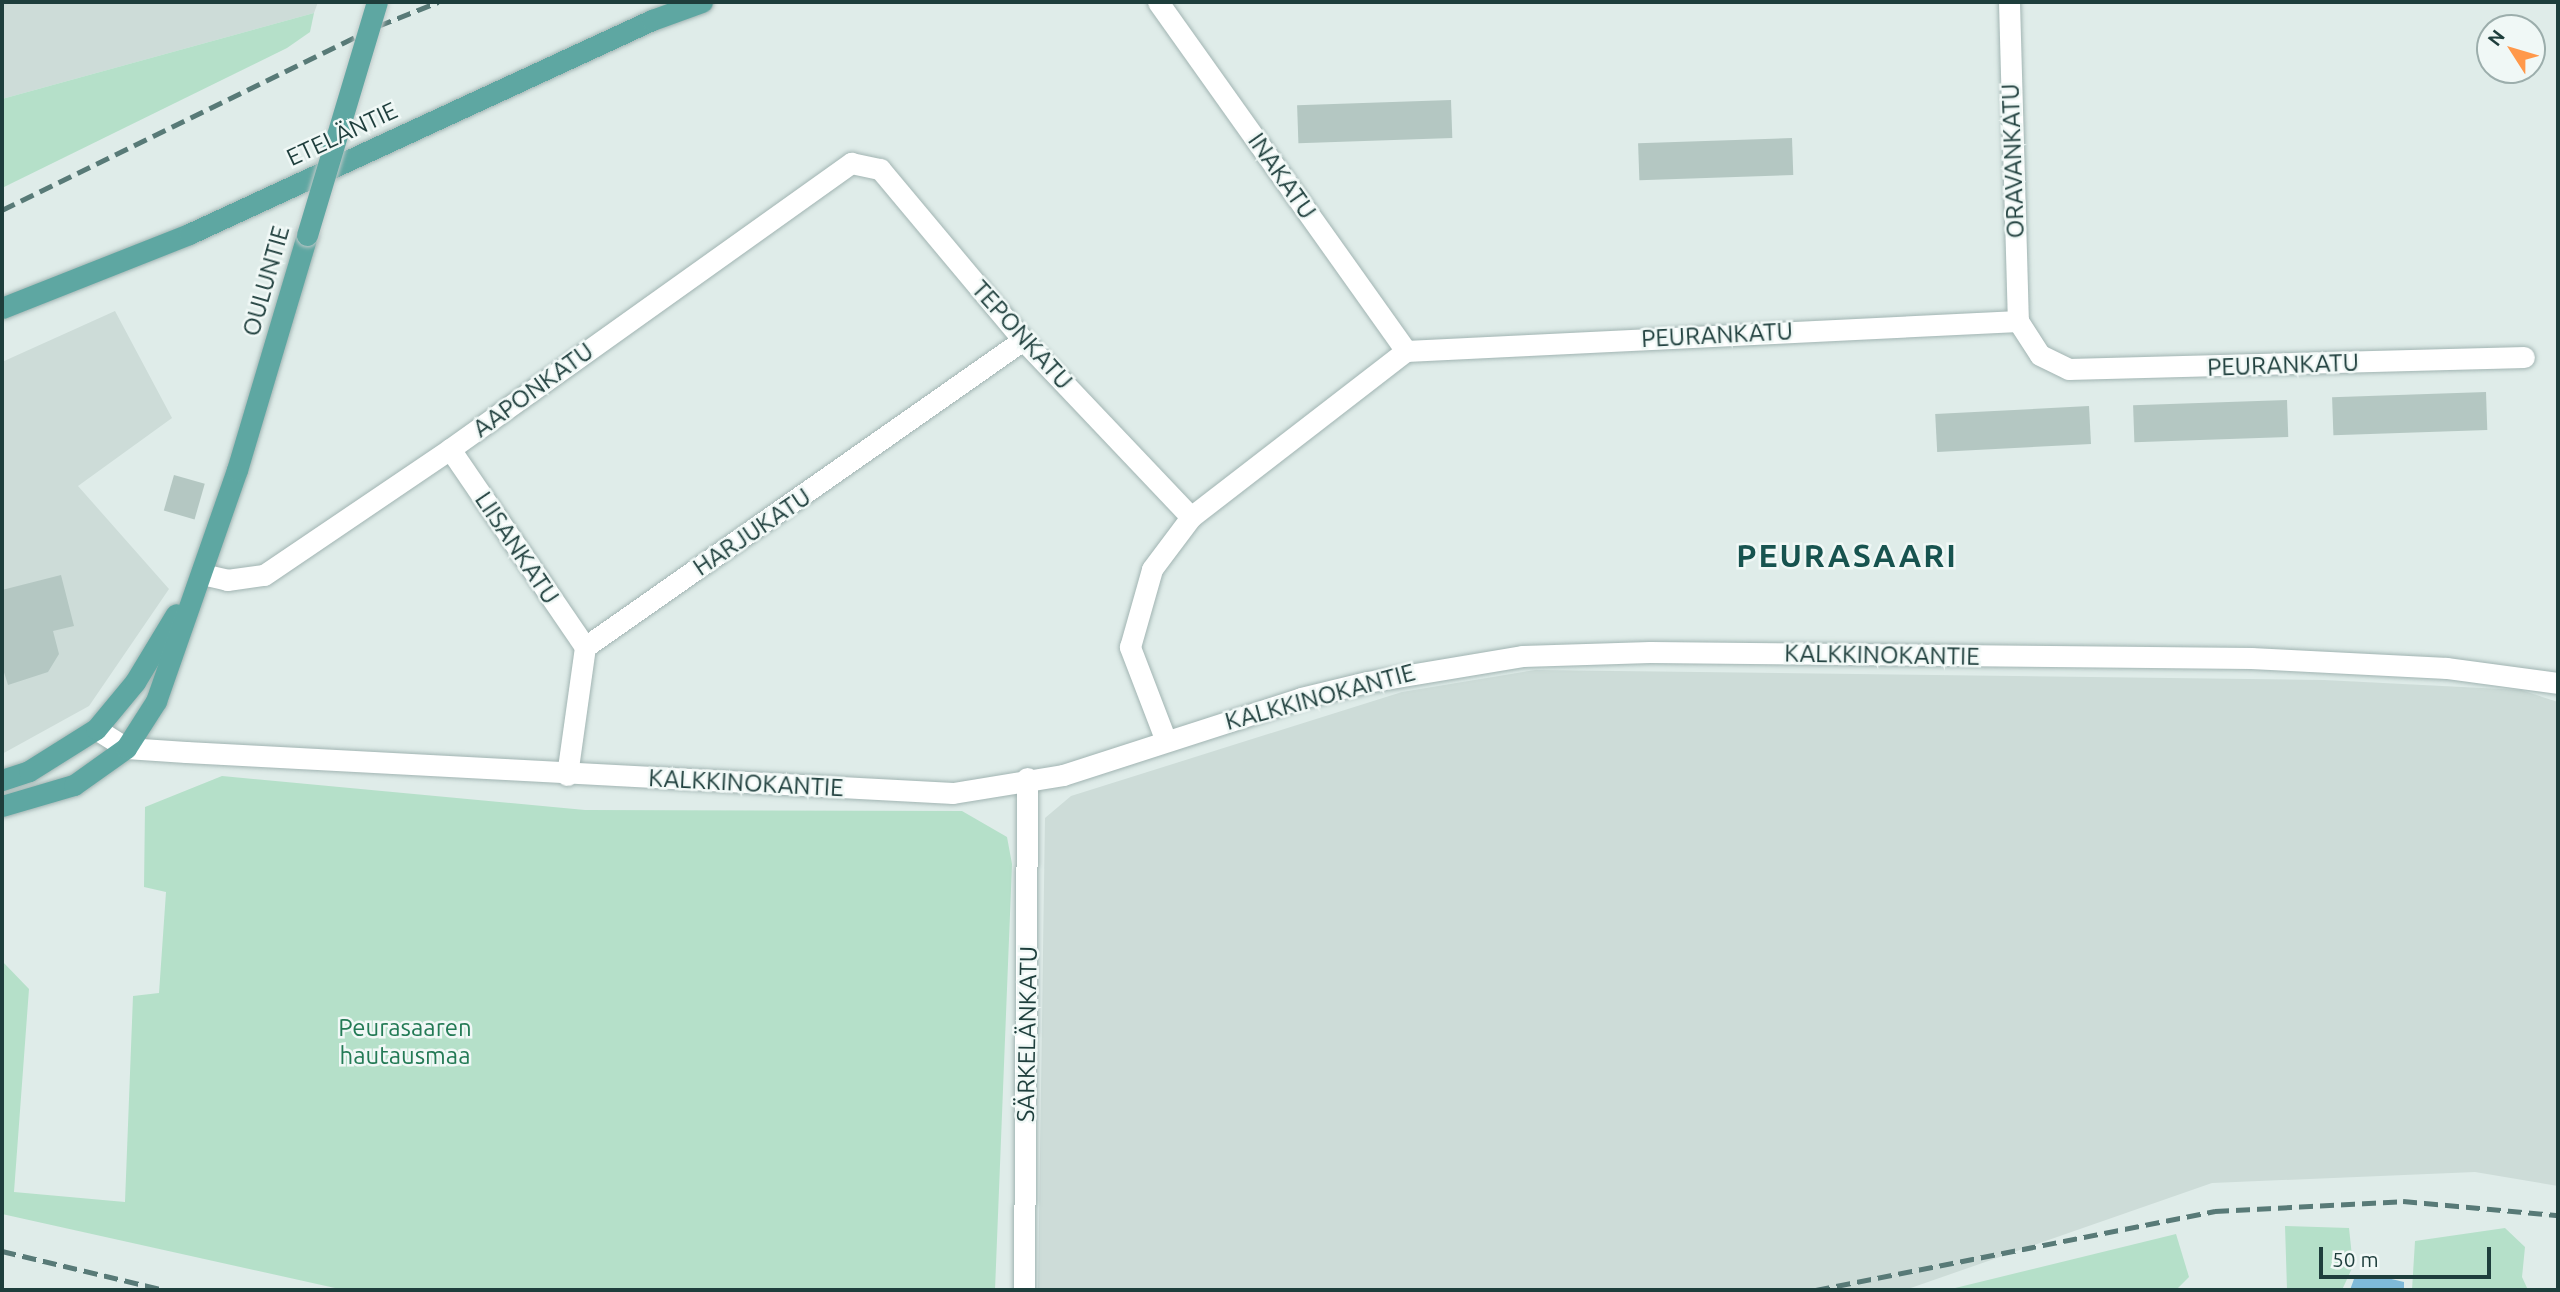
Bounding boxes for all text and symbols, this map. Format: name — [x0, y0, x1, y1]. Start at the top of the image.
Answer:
north arrow — [2476, 14, 2546, 84]
text: N — [2483, 25, 2509, 50]
street label: ORAVANKATU — [1996, 83, 2030, 239]
street label: ETELÄNTIE — [282, 96, 402, 172]
street label: INAKATU — [1242, 127, 1322, 225]
street label: OULUNTIE — [237, 222, 295, 340]
street label: TEPONKATU — [966, 275, 1078, 395]
street label: PEURANKATU — [1640, 317, 1794, 353]
street label: AAPONKATU — [467, 337, 599, 443]
street label: PEURANKATU — [2207, 348, 2359, 382]
street label: HARJUKATU — [688, 482, 816, 582]
street label: LIISANKATU — [469, 486, 565, 610]
district label: PEURASAARI — [1737, 536, 1957, 574]
street label: KALKKINOKANTIE — [1784, 639, 1980, 671]
street label: KALKKINOKANTIE — [1222, 658, 1418, 736]
street label: KALKKINOKANTIE — [648, 764, 844, 802]
street label: SÄRKELÄNKATU — [1011, 946, 1043, 1122]
park label: Peurasaaren hautausmaa — [338, 1014, 472, 1070]
scale bar — [2322, 1232, 2494, 1276]
text: 50 m — [2332, 1247, 2379, 1271]

